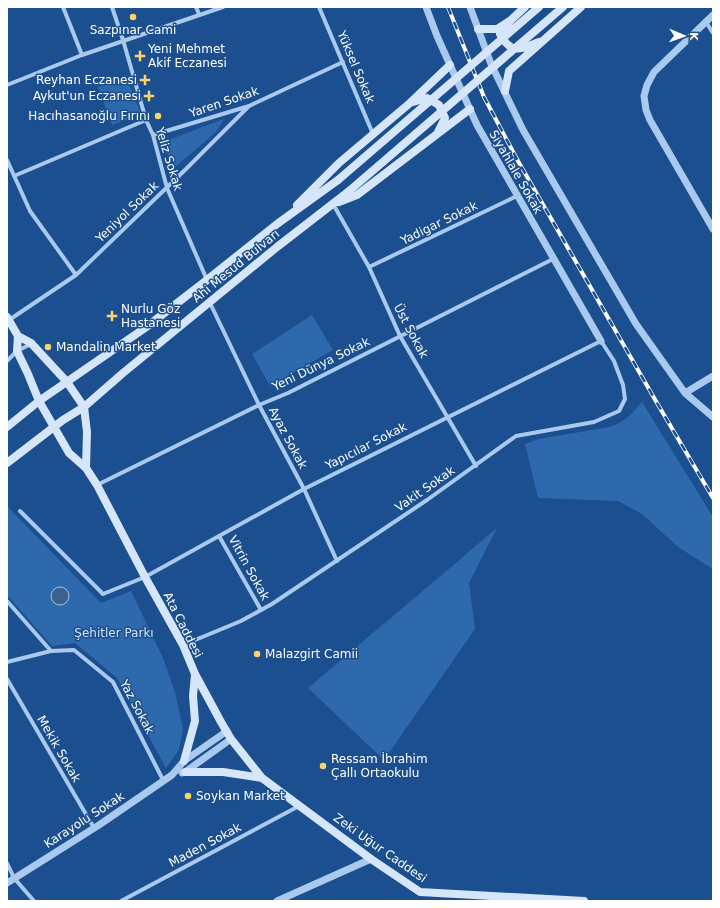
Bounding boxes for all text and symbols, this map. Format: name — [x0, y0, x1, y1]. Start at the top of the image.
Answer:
marker: Sazpınar Cami — [128, 12, 138, 22]
north arrow — [664, 16, 704, 56]
place label: Sazpınar Cami — [90, 23, 176, 37]
street label: Yüksel Sokak — [334, 28, 378, 105]
text: K — [687, 32, 700, 41]
place label: Yeni Mehmet Akif Eczanesi — [147, 42, 227, 70]
marker: Yeni Mehmet Akif Eczanesi — [135, 51, 145, 61]
place label: Reyhan Eczanesi — [36, 73, 137, 87]
marker: Reyhan Eczanesi — [140, 75, 150, 85]
street label: Yaren Sokak — [186, 84, 261, 121]
place label: Aykut'un Eczanesi — [33, 89, 141, 103]
marker: Aykut'un Eczanesi — [144, 91, 154, 101]
place label: Hacıhasanoğlu Fırını — [28, 109, 150, 123]
marker: Hacıhasanoğlu Fırını — [153, 111, 163, 121]
street label: Yeliz Sokak — [152, 124, 185, 193]
street label: Siyahlale Sokak — [486, 128, 546, 216]
street label: Yeniyol Sokak — [92, 179, 161, 246]
street label: Yadigar Sokak — [397, 198, 480, 248]
street label: Ahi Mesud Bulvarı — [190, 227, 282, 305]
street label: Üst Sokak — [391, 300, 433, 361]
place label: Nurlu Göz Hastanesi — [121, 302, 180, 330]
marker: Nurlu Göz Hastanesi — [106, 310, 118, 322]
street label: Yeni Dünya Sokak — [269, 334, 372, 394]
place label: Mandalin Market — [56, 340, 156, 354]
marker: Mandalin Market — [43, 342, 53, 352]
street label: Ayaz Sokak — [266, 405, 310, 471]
street label: Yapıcılar Sokak — [322, 419, 409, 473]
street label: Vakit Sokak — [393, 463, 457, 515]
street label: Vitrin Sokak — [226, 533, 273, 603]
street label: Ata Caddesi — [160, 590, 206, 660]
park label: Şehitler Parkı — [74, 626, 154, 640]
place label: Malazgirt Camii — [265, 647, 358, 661]
marker: Malazgirt Camii — [252, 649, 262, 659]
street label: Yaz Sokak — [116, 677, 157, 736]
street label: Mekik Sokak — [34, 713, 84, 785]
place label: Ressam İbrahim Çallı Ortaokulu — [331, 751, 428, 780]
marker: Ressam İbrahim Çallı Ortaokulu — [318, 761, 328, 771]
street label: Karayolu Sokak — [41, 789, 127, 851]
place label: Soykan Market — [196, 789, 285, 803]
marker: Soykan Market — [183, 791, 193, 801]
street label: Zeki Uğur Caddesi — [331, 811, 429, 885]
street label: Maden Sokak — [166, 820, 244, 870]

